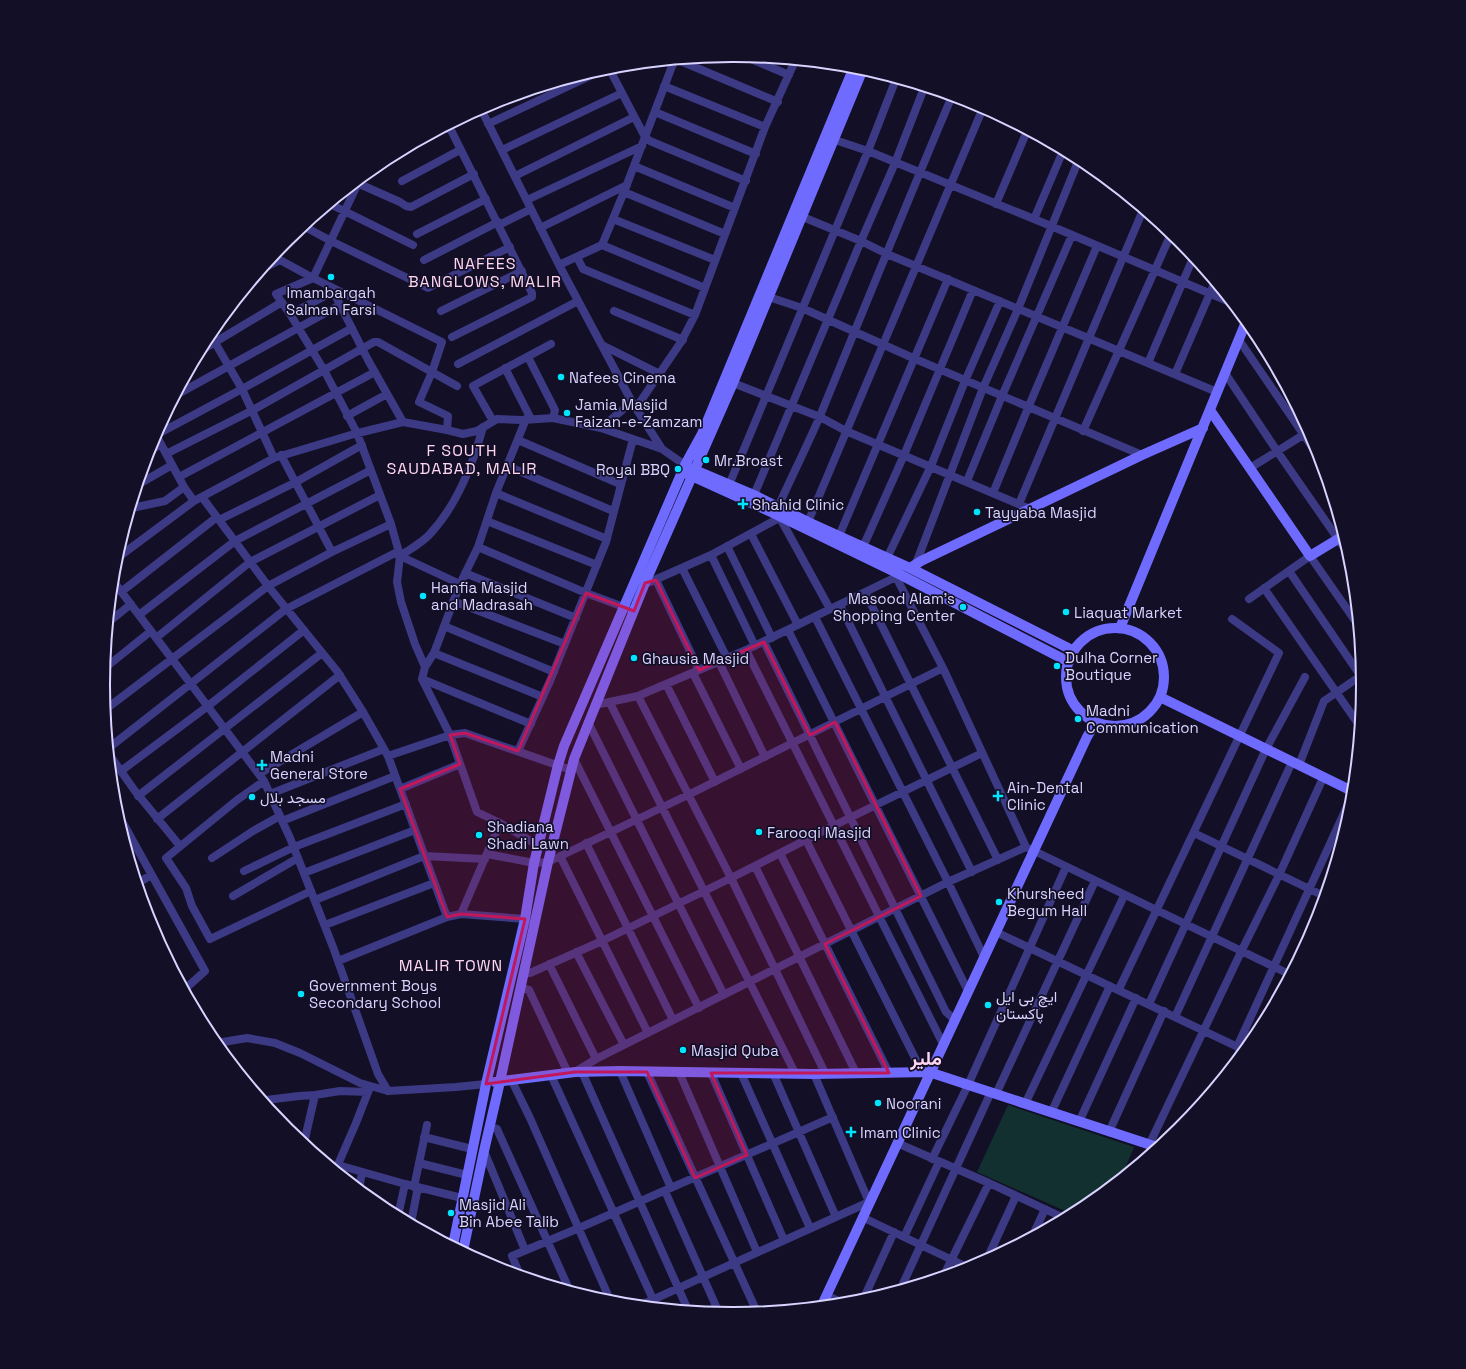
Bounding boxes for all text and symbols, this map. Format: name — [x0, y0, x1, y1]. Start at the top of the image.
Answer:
district label: NAFEES BANGLOWS, MALIR — [408, 253, 562, 292]
marker: Imambargah Salman Farsi — [326, 272, 336, 282]
place label: Imambargah Salman Farsi — [286, 283, 376, 319]
place label: Nafees Cinema — [569, 368, 676, 387]
marker: Nafees Cinema — [556, 372, 566, 382]
place label: Jamia Masjid Faizan-e-Zamzam — [575, 395, 702, 431]
marker: Jamia Masjid Faizan-e-Zamzam — [562, 408, 572, 418]
district label: F SOUTH SAUDABAD, MALIR — [387, 440, 537, 479]
place label: Mr.Broast — [714, 451, 783, 470]
marker: Mr.Broast — [701, 455, 711, 465]
place label: Royal BBQ — [596, 460, 670, 479]
marker: Royal BBQ — [673, 464, 683, 474]
place label: Shahid Clinic — [752, 495, 844, 514]
marker: Shahid Clinic — [737, 498, 749, 510]
place label: Tayyaba Masjid — [985, 503, 1097, 522]
marker: Tayyaba Masjid — [972, 507, 982, 517]
place label: Hanfia Masjid and Madrasah — [431, 578, 533, 614]
place label: Masood Alam's Shopping Center — [833, 589, 955, 625]
marker: Hanfia Masjid and Madrasah — [418, 591, 428, 601]
marker: Masood Alam's Shopping Center — [958, 602, 968, 612]
place label: Liaquat Market — [1074, 603, 1183, 622]
marker: Liaquat Market — [1061, 607, 1071, 617]
place label: Dulha Corner Boutique — [1065, 648, 1158, 684]
place label: Ghausia Masjid — [642, 649, 749, 668]
marker: Ghausia Masjid — [629, 653, 639, 663]
marker: Dulha Corner Boutique — [1052, 661, 1062, 671]
place label: Madni Communication — [1086, 701, 1199, 737]
marker: Madni Communication — [1073, 714, 1083, 724]
place label: Madni General Store — [270, 747, 368, 783]
marker: Madni General Store — [257, 760, 267, 770]
place label: Ain-Dental Clinic — [1007, 778, 1083, 814]
place label: مسجد بلال — [260, 788, 326, 807]
marker: Ain-Dental Clinic — [992, 790, 1004, 802]
marker: مسجد بلال — [247, 792, 257, 802]
place label: Shadiana Shadi Lawn — [487, 817, 569, 853]
place label: Farooqi Masjid — [767, 823, 871, 842]
marker: Farooqi Masjid — [754, 827, 764, 837]
marker: Shadiana Shadi Lawn — [474, 830, 484, 840]
place label: Khursheed Begum Hall — [1007, 884, 1087, 920]
marker: Khursheed Begum Hall — [994, 897, 1004, 907]
district label: MALIR TOWN — [399, 955, 503, 976]
place label: Government Boys Secondary School — [309, 976, 441, 1012]
place label: ایچ بی ایل پاکستان — [996, 987, 1057, 1024]
marker: Government Boys Secondary School — [296, 989, 306, 999]
marker: ایچ بی ایل پاکستان — [983, 1000, 993, 1010]
place label: Masjid Quba — [691, 1041, 779, 1060]
marker: Masjid Quba — [678, 1045, 688, 1055]
district label: ملیر — [909, 1046, 942, 1071]
place label: Noorani — [886, 1094, 941, 1113]
marker: Noorani — [873, 1098, 883, 1108]
place label: Imam Clinic — [860, 1123, 941, 1142]
marker: Imam Clinic — [845, 1126, 857, 1138]
place label: Masjid Ali Bin Abee Talib — [459, 1195, 559, 1231]
marker: Masjid Ali Bin Abee Talib — [446, 1208, 456, 1218]

